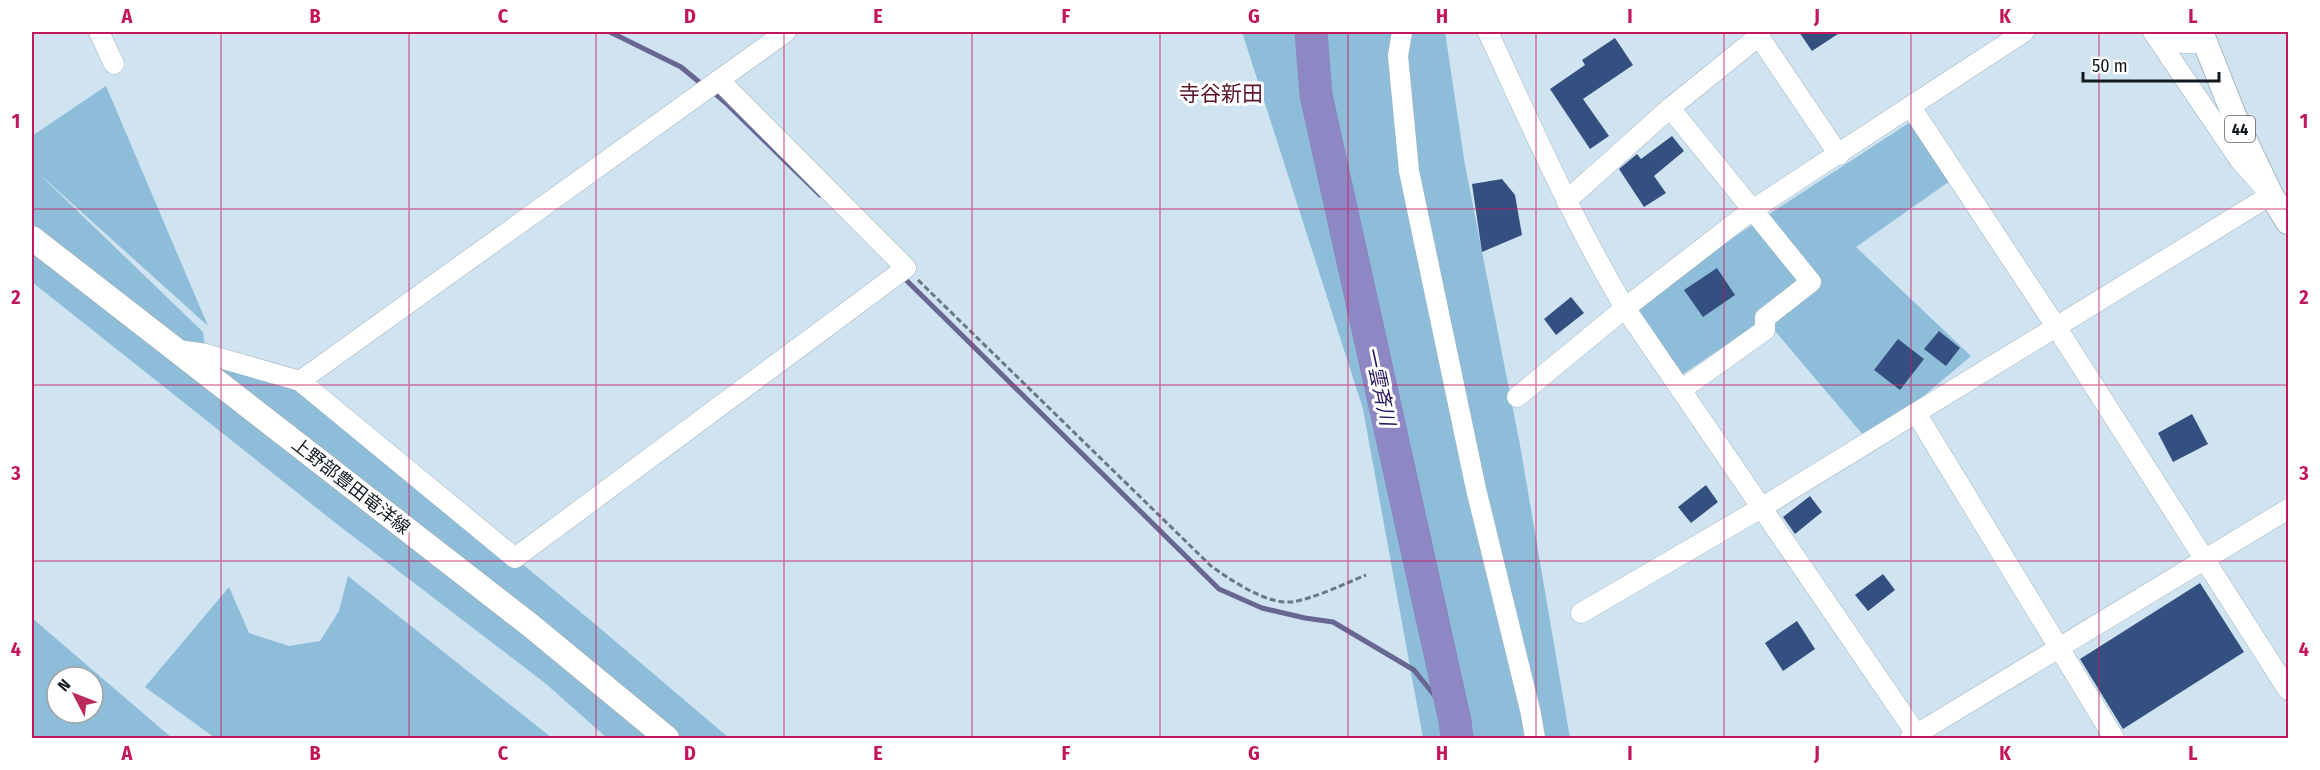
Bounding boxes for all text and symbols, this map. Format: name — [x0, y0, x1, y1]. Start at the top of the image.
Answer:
text: A — [121, 4, 134, 28]
text: B — [309, 4, 321, 28]
text: C — [498, 4, 509, 28]
text: D — [684, 4, 696, 28]
text: E — [873, 4, 883, 28]
text: F — [1062, 4, 1071, 28]
text: G — [1248, 4, 1260, 28]
text: H — [1436, 4, 1448, 28]
text: I — [1627, 4, 1633, 28]
text: J — [1813, 4, 1820, 28]
text: K — [1999, 4, 2011, 28]
text: L — [2188, 4, 2198, 28]
scale bar — [2083, 45, 2220, 83]
text: 50 m — [2092, 55, 2128, 77]
district label: 寺谷新田 — [1179, 81, 1263, 107]
text: 1 — [12, 109, 20, 133]
text: 1 — [2300, 109, 2308, 133]
road number: 44 — [2225, 116, 2255, 142]
text: 2 — [10, 285, 21, 309]
text: 2 — [2298, 285, 2309, 309]
water label: 一雲斉川 — [1360, 344, 1400, 430]
street label: 上野部豊田竜洋線 — [287, 433, 415, 539]
text: 3 — [10, 461, 21, 485]
text: 3 — [2298, 461, 2309, 485]
text: 4 — [11, 637, 21, 661]
text: 4 — [2299, 637, 2309, 661]
north arrow — [45, 665, 105, 725]
text: N — [54, 675, 74, 695]
text: A — [121, 741, 134, 765]
text: B — [309, 741, 321, 765]
text: C — [498, 741, 509, 765]
text: D — [684, 741, 696, 765]
text: E — [873, 741, 883, 765]
text: F — [1062, 741, 1071, 765]
text: G — [1248, 741, 1260, 765]
text: H — [1436, 741, 1448, 765]
text: I — [1627, 741, 1633, 765]
text: J — [1813, 741, 1820, 765]
text: K — [1999, 741, 2011, 765]
text: L — [2188, 741, 2198, 765]

